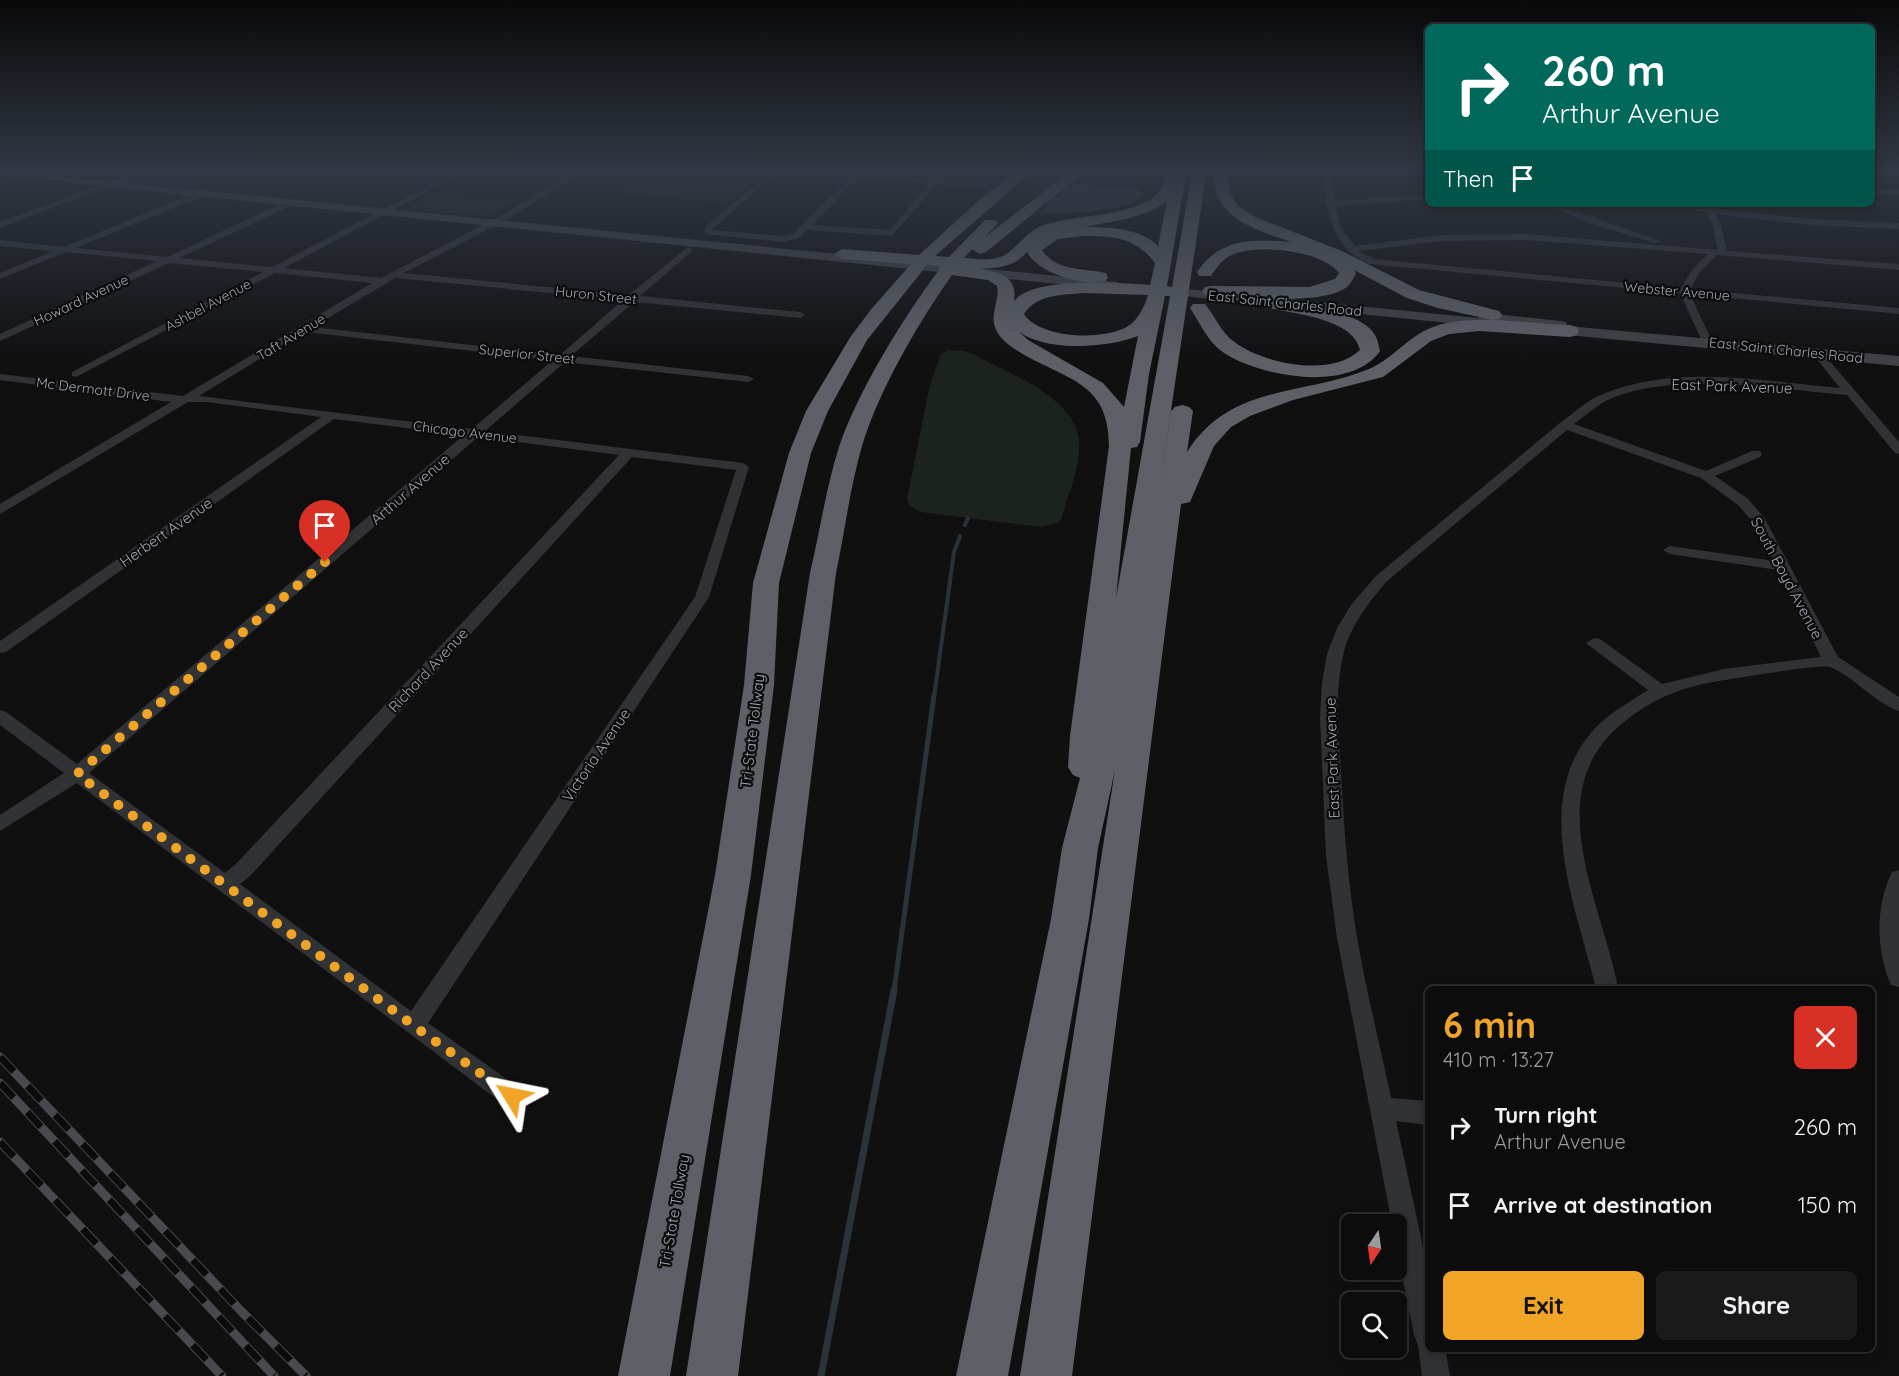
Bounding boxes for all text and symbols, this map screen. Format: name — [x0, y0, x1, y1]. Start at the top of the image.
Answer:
text: 260 m — [1542, 44, 1665, 97]
icon: right — [1443, 48, 1521, 126]
text: Arthur Avenue — [1542, 96, 1720, 130]
icon: arrive — [1506, 162, 1539, 195]
text: Then — [1443, 165, 1494, 193]
street label: Howard Avenue — [31, 270, 132, 330]
street label: Ashbel Avenue — [162, 275, 254, 335]
street label: Webster Avenue — [1623, 277, 1731, 305]
street label: Huron Street — [554, 282, 638, 308]
street label: East Saint Charles Road — [1207, 286, 1363, 320]
street label: Taft Avenue — [253, 309, 329, 365]
street label: East Saint Charles Road — [1708, 333, 1864, 367]
street label: Superior Street — [478, 340, 576, 368]
street label: Mc Dermott Drive — [35, 373, 151, 405]
street label: East Park Avenue — [1671, 374, 1793, 398]
street label: Chicago Avenue — [412, 417, 518, 447]
street label: Arthur Avenue — [366, 449, 454, 529]
street label: Herbert Avenue — [116, 493, 216, 571]
pin — [299, 500, 350, 562]
icon: arrive — [308, 509, 341, 542]
street label: South Boyd Avenue — [1747, 514, 1827, 642]
street label: Richard Avenue — [384, 624, 472, 716]
street label: Tri-State Tollway — [736, 673, 768, 789]
street label: East Park Avenue — [1320, 697, 1344, 819]
street label: Victoria Avenue — [558, 705, 634, 805]
text: 6 min — [1443, 1002, 1536, 1047]
button: close — [1794, 1006, 1857, 1069]
text: 410 m · 13:27 — [1443, 1047, 1554, 1072]
position arrow — [480, 1064, 544, 1128]
text: Turn right — [1494, 1101, 1598, 1129]
icon: right — [1443, 1111, 1476, 1144]
text: 260 m — [1794, 1113, 1857, 1141]
text: Arthur Avenue — [1494, 1129, 1626, 1154]
street label: Tri-State Tollway — [655, 1153, 693, 1269]
icon: arrive — [1443, 1189, 1476, 1222]
text: Arrive at destination — [1494, 1191, 1712, 1219]
text: 150 m — [1798, 1191, 1857, 1219]
north arrow — [1341, 1214, 1407, 1280]
map controls — [1341, 1214, 1407, 1358]
button: Exit — [1443, 1271, 1644, 1340]
button: Share — [1656, 1271, 1857, 1340]
button: search — [1341, 1292, 1407, 1358]

